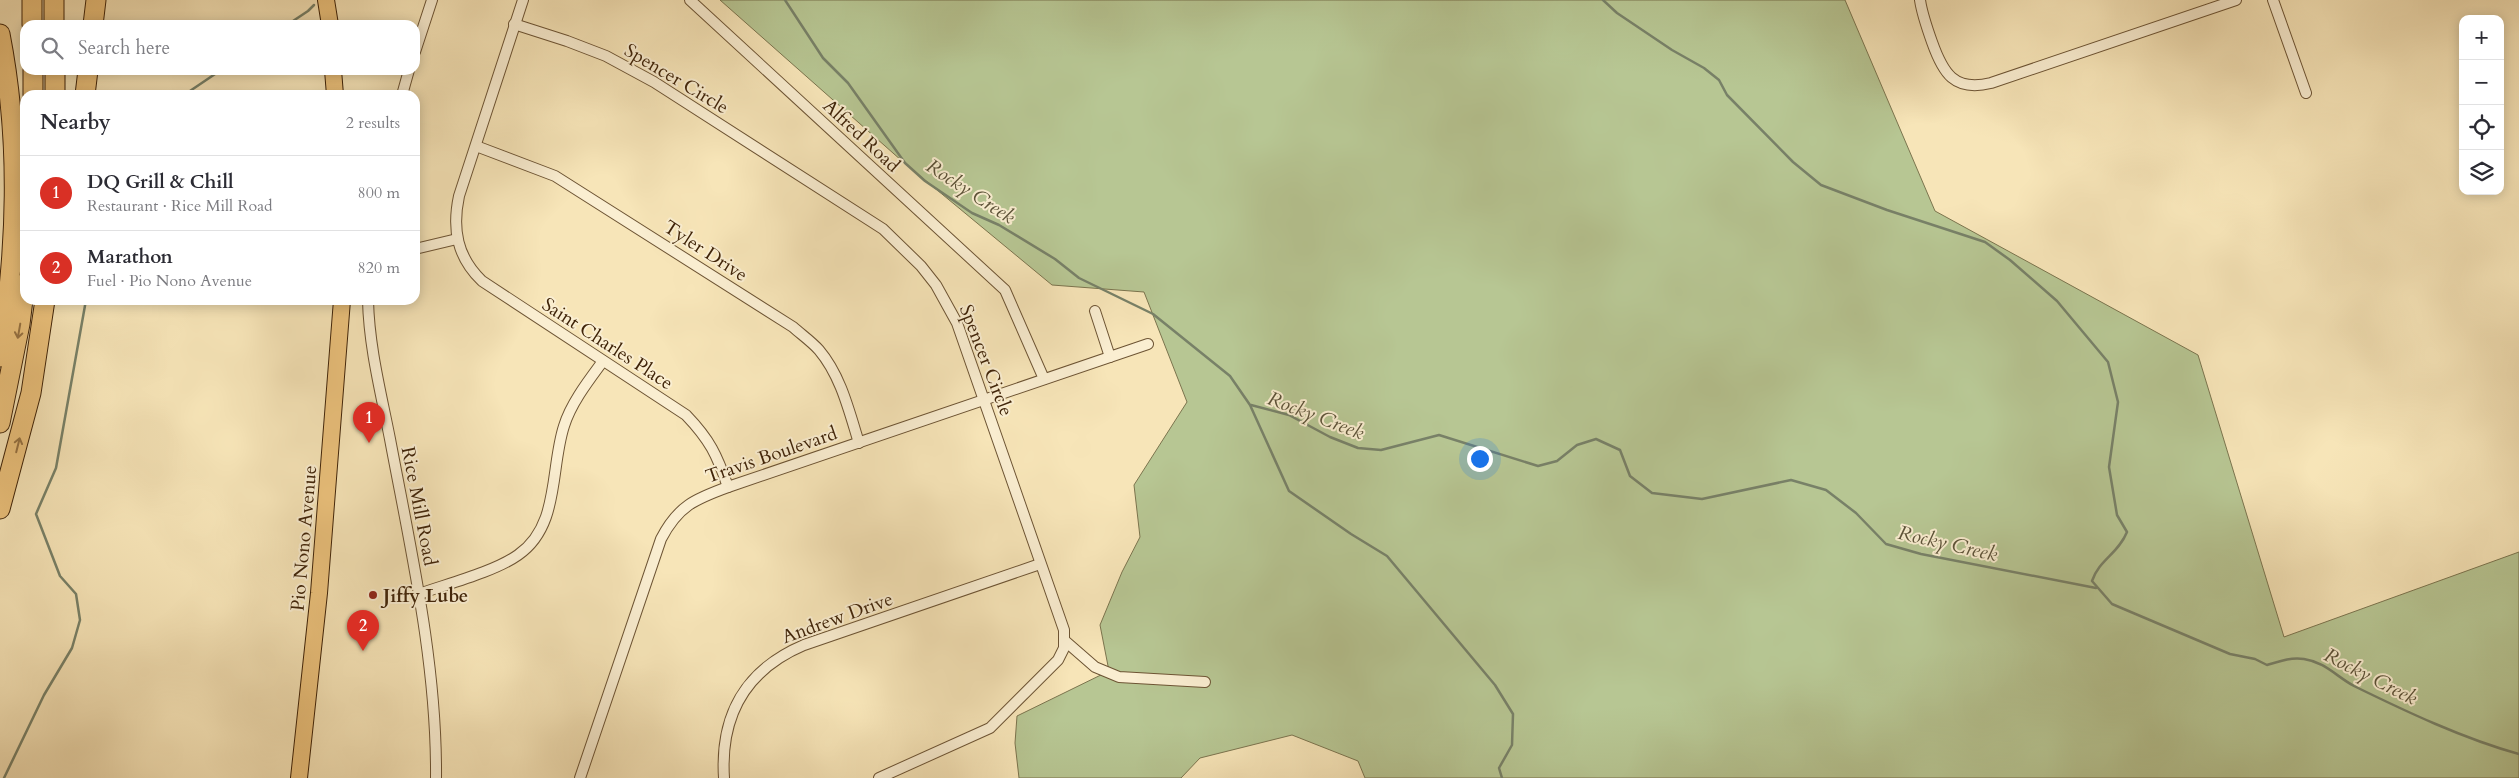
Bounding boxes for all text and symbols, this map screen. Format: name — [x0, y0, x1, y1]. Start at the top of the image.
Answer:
map controls — [2459, 15, 2504, 195]
button: + — [2459, 15, 2504, 60]
search box — [20, 20, 420, 75]
icon: search — [38, 34, 66, 62]
text: Search here — [78, 35, 170, 61]
street label: Spencer Circle — [620, 38, 733, 120]
button: − — [2459, 60, 2504, 105]
street label: Alfred Road — [817, 93, 906, 178]
button: locate — [2459, 105, 2504, 150]
text: Nearby — [40, 108, 111, 137]
text: 2 results — [346, 112, 400, 134]
button: layers — [2459, 150, 2504, 195]
water label: Rocky Creek — [921, 153, 1021, 230]
text: DQ Grill & Chill — [87, 169, 233, 195]
text: 1 — [52, 182, 60, 204]
text: 800 m — [358, 182, 400, 204]
text: Restaurant · Rice Mill Road — [87, 195, 273, 217]
street label: Tyler Drive — [658, 214, 753, 288]
text: Marathon — [87, 244, 173, 270]
text: 2 — [52, 257, 60, 279]
text: 820 m — [358, 257, 400, 279]
text: Fuel · Pio Nono Avenue — [87, 270, 252, 292]
street label: Saint Charles Place — [537, 292, 678, 396]
street label: Spencer Circle — [953, 301, 1019, 420]
one-way arrow — [13, 323, 23, 339]
water label: Rocky Creek — [1264, 385, 1368, 446]
pin: 1 — [353, 402, 385, 443]
street label: Travis Boulevard — [702, 420, 841, 490]
one-way arrow — [14, 437, 23, 453]
street label: Rice Mill Road — [395, 444, 443, 568]
your location — [1467, 446, 1493, 472]
street label: Pio Nono Avenue — [285, 464, 323, 612]
water label: Rocky Creek — [1896, 519, 2000, 568]
place label: Jiffy Lube — [380, 583, 468, 609]
street label: Andrew Drive — [778, 586, 896, 650]
marker: Jiffy Lube — [367, 589, 379, 601]
pin: 2 — [347, 610, 379, 651]
water label: Rocky Creek — [2320, 641, 2422, 712]

